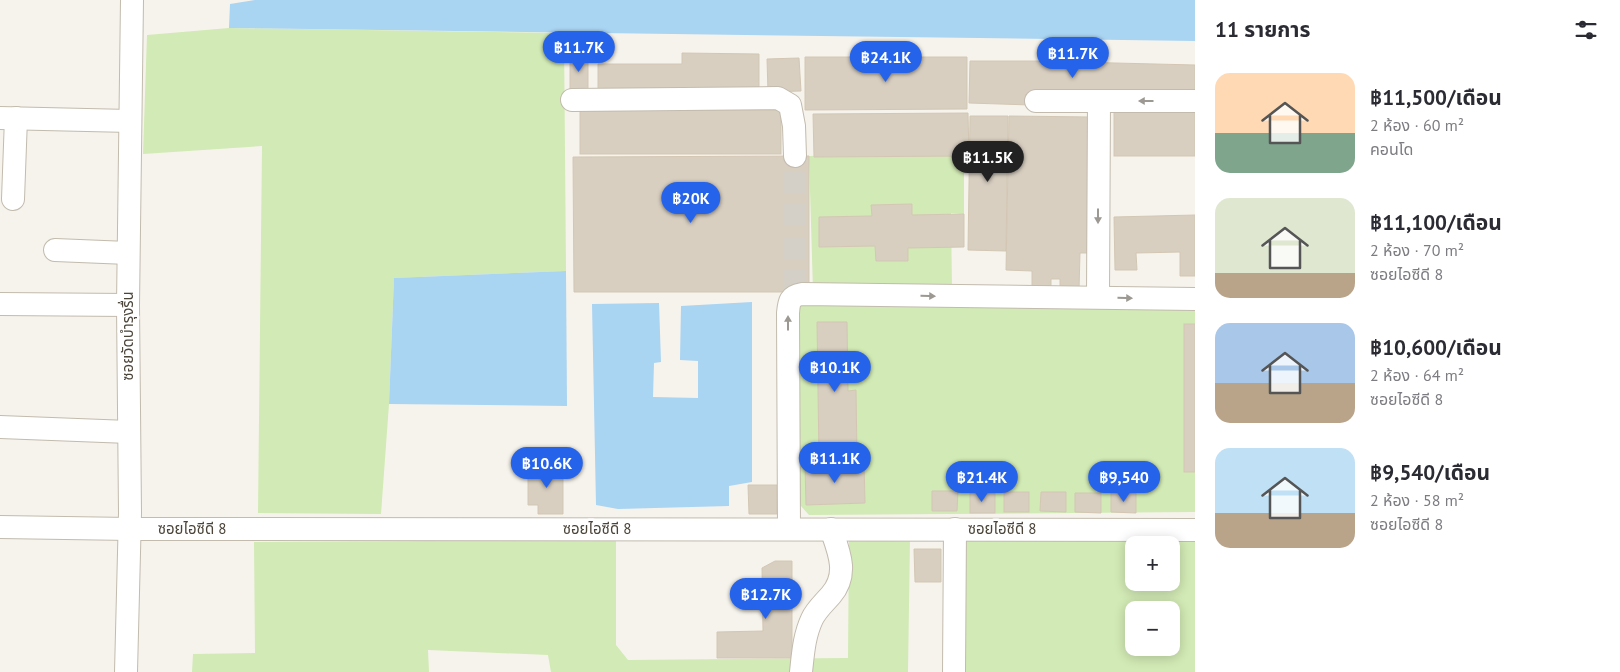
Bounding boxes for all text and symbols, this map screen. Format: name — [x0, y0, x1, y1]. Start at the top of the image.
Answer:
text: 11 รายการ — [1215, 16, 1310, 43]
icon: filters — [1572, 16, 1600, 44]
pin: ฿11.7K — [538, 30, 620, 73]
pin: ฿11.7K — [1032, 36, 1114, 79]
text: ฿11.7K — [554, 37, 604, 57]
pin: ฿24.1K — [845, 41, 927, 83]
text: ฿11.7K — [1048, 43, 1098, 63]
text: ฿24.1K — [861, 47, 911, 67]
text: ฿11,500/เดือน — [1370, 84, 1502, 111]
icon: home — [1255, 93, 1315, 153]
one-way arrow — [1138, 97, 1154, 105]
text: 2 ห้อง · 60 m² — [1370, 115, 1464, 135]
text: คอนโด — [1370, 139, 1413, 159]
pin: ฿11.5K — [947, 140, 1029, 183]
text: ฿11.5K — [963, 147, 1013, 167]
pin: ฿20K — [661, 182, 721, 224]
text: ฿20K — [672, 188, 710, 208]
one-way arrow — [1094, 208, 1102, 224]
text: ฿11,100/เดือน — [1370, 209, 1502, 236]
icon: home — [1255, 218, 1315, 278]
text: 2 ห้อง · 70 m² — [1370, 240, 1464, 260]
text: ซอยไอซีดี 8 — [1370, 264, 1443, 284]
street label: ซอยวัดบำรุงรื่น — [117, 291, 137, 381]
one-way arrow — [920, 292, 936, 300]
one-way arrow — [1117, 294, 1133, 302]
one-way arrow — [784, 314, 792, 330]
text: ฿10,600/เดือน — [1370, 334, 1502, 361]
icon: home — [1255, 343, 1315, 403]
pin: ฿10.1K — [794, 350, 876, 393]
text: ฿10.1K — [810, 357, 860, 377]
text: 2 ห้อง · 64 m² — [1370, 365, 1464, 385]
text: ซอยไอซีดี 8 — [1370, 389, 1443, 409]
pin: ฿11.1K — [794, 442, 876, 484]
pin: ฿10.6K — [506, 446, 588, 489]
text: ฿11.1K — [810, 448, 860, 468]
text: ฿10.6K — [522, 453, 572, 473]
text: ฿9,540/เดือน — [1370, 459, 1490, 486]
pin: ฿21.4K — [941, 460, 1023, 503]
pin: ฿9,540 — [1083, 460, 1165, 503]
text: ฿21.4K — [957, 467, 1007, 487]
text: ฿9,540 — [1099, 467, 1149, 487]
icon: home — [1255, 468, 1315, 528]
text: 2 ห้อง · 58 m² — [1370, 490, 1464, 510]
text: ซอยไอซีดี 8 — [1370, 514, 1443, 534]
street label: ซอยไอซีดี 8 — [158, 519, 226, 538]
street label: ซอยไอซีดี 8 — [563, 519, 631, 538]
street label: ซอยไอซีดี 8 — [968, 519, 1036, 538]
map controls — [1125, 536, 1180, 656]
button: + — [1125, 536, 1180, 591]
pin: ฿12.7K — [725, 578, 807, 620]
text: ฿12.7K — [741, 584, 791, 604]
button: − — [1125, 601, 1180, 656]

